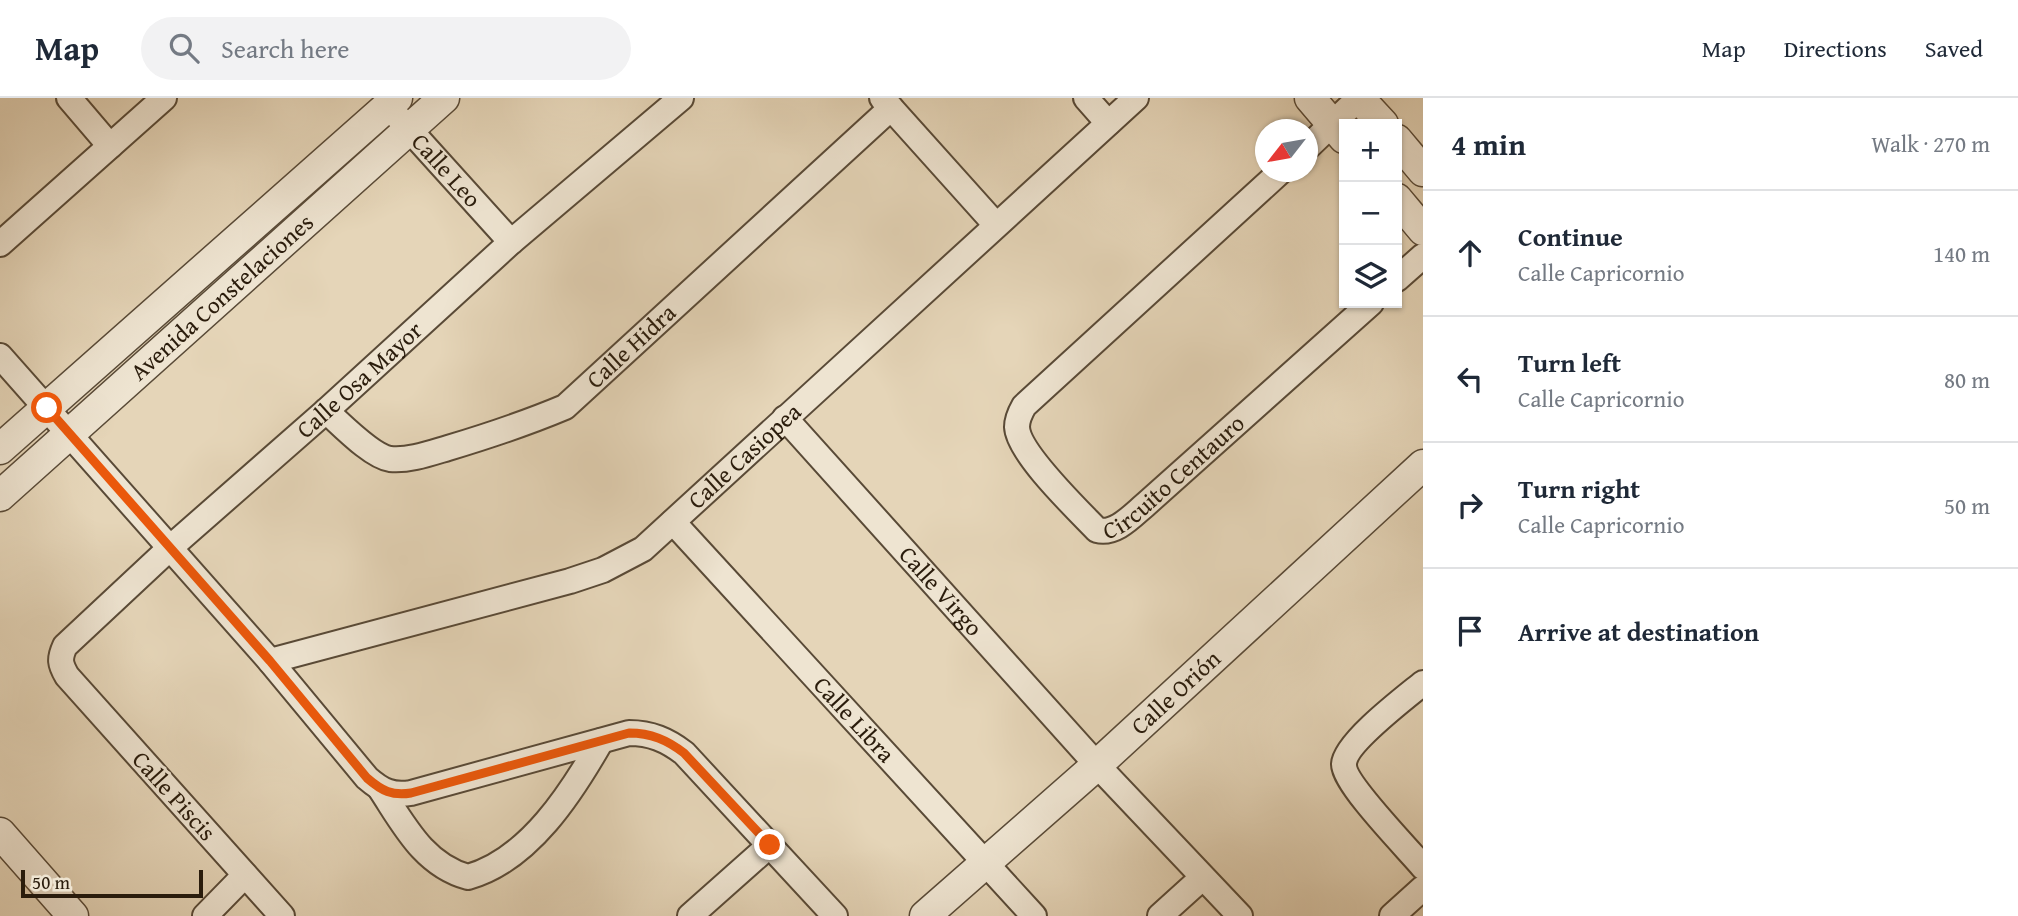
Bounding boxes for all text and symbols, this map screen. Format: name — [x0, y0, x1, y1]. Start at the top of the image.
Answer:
search box — [141, 17, 631, 80]
text: Map — [35, 24, 99, 72]
icon: search — [165, 29, 203, 67]
text: Search here — [221, 29, 349, 68]
text: Map — [1702, 31, 1746, 66]
text: Directions — [1784, 31, 1887, 66]
text: Saved — [1925, 31, 1983, 66]
north arrow — [1255, 119, 1318, 182]
map controls — [1339, 119, 1402, 308]
button: + — [1339, 119, 1402, 182]
text: 4 min — [1451, 122, 1526, 166]
street label: Calle Leo — [404, 125, 490, 215]
text: Walk · 270 m — [1871, 127, 1990, 160]
button: − — [1339, 182, 1402, 245]
street label: Avenida Constelaciones — [122, 205, 321, 388]
text: Continue — [1518, 217, 1623, 256]
icon: ahead — [1451, 234, 1489, 272]
text: 140 m — [1933, 237, 1990, 270]
button: layers — [1339, 245, 1402, 308]
text: Calle Capricornio — [1518, 256, 1684, 289]
street label: Calle Hidra — [578, 295, 684, 396]
street label: Calle Osa Mayor — [288, 313, 430, 446]
text: Turn left — [1518, 343, 1621, 382]
icon: left — [1451, 360, 1489, 398]
text: 80 m — [1944, 363, 1990, 396]
text: Calle Capricornio — [1518, 382, 1684, 415]
route start — [31, 392, 62, 423]
street label: Calle Casiopea — [680, 394, 809, 517]
street label: Circuito Centauro — [1099, 406, 1252, 548]
text: Turn right — [1518, 469, 1640, 508]
icon: right — [1451, 486, 1489, 524]
text: 50 m — [1944, 489, 1990, 522]
text: Calle Capricornio — [1518, 508, 1684, 541]
street label: Calle Virgo — [891, 538, 991, 644]
icon: arrive — [1451, 612, 1489, 650]
text: Arrive at destination — [1518, 612, 1759, 651]
street label: Calle Orión — [1123, 641, 1229, 743]
street label: Calle Libra — [806, 668, 904, 771]
street label: Calle Piscis — [124, 743, 224, 848]
route end — [754, 829, 785, 860]
scale bar — [21, 867, 203, 899]
text: 50 m — [32, 868, 70, 896]

